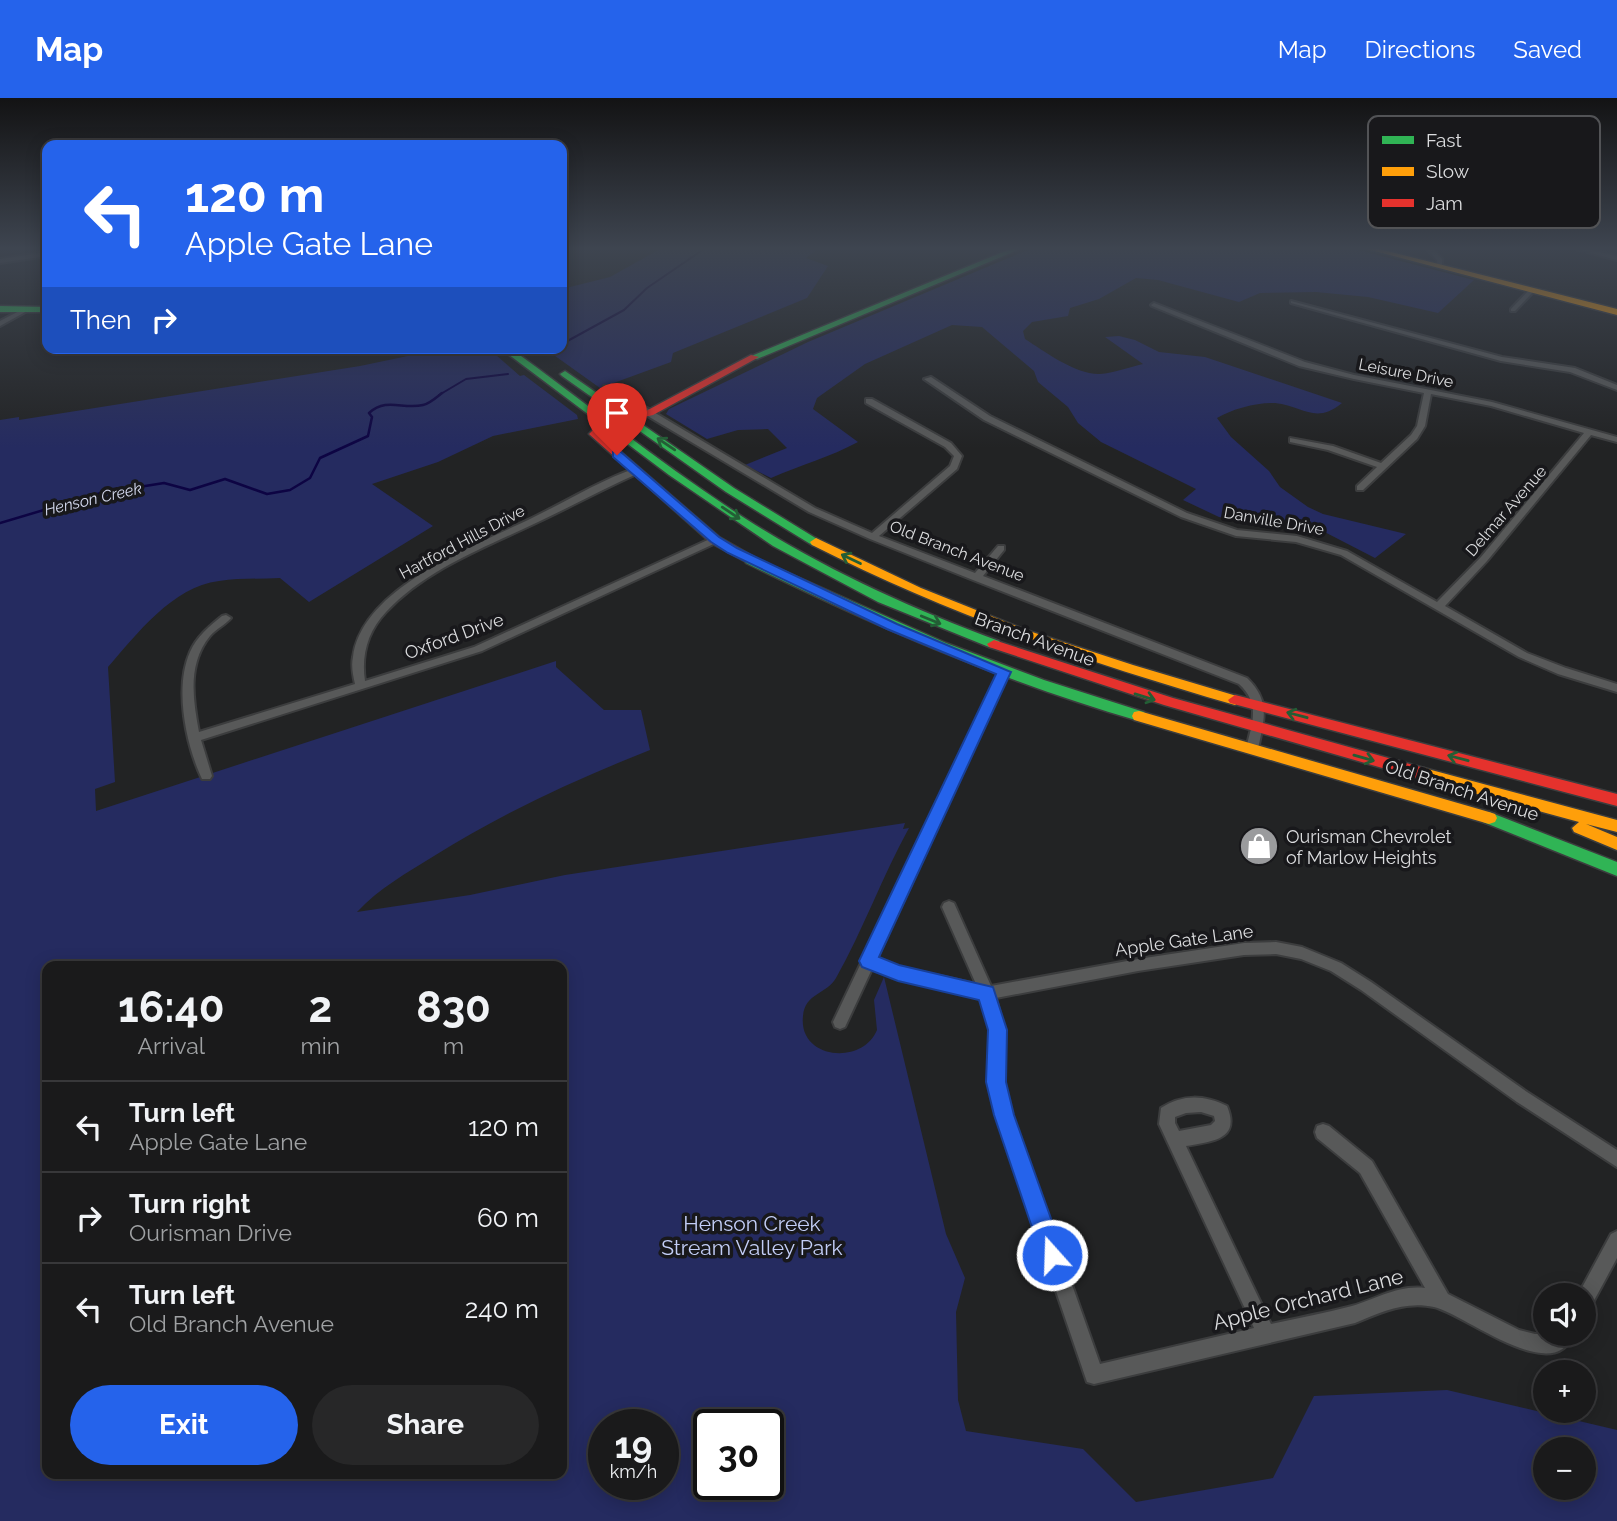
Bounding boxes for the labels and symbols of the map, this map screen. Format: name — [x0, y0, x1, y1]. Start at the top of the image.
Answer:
legend — [1368, 116, 1600, 228]
text: Fast — [1426, 129, 1462, 151]
text: Slow — [1426, 160, 1470, 182]
text: Jam — [1426, 192, 1463, 214]
street label: Leisure Drive — [1357, 354, 1455, 392]
pin — [587, 383, 647, 455]
one-way arrow — [657, 437, 676, 451]
street label: Delmar Avenue — [1462, 462, 1550, 560]
water label: Henson Creek — [42, 478, 144, 519]
street label: Hartford Hills Drive — [396, 501, 528, 583]
street label: Danville Drive — [1222, 503, 1326, 539]
one-way arrow — [721, 506, 740, 520]
street label: Old Branch Avenue — [887, 517, 1027, 585]
one-way arrow — [841, 552, 862, 566]
street label: Oxford Drive — [402, 608, 507, 664]
street label: Branch Avenue — [972, 608, 1098, 671]
one-way arrow — [920, 615, 941, 628]
one-way arrow — [1134, 691, 1156, 704]
one-way arrow — [1286, 708, 1308, 721]
one-way arrow — [1447, 751, 1470, 764]
one-way arrow — [1353, 752, 1375, 765]
street label: Old Branch Avenue — [1383, 755, 1542, 825]
shop icon: Ourisman Chevrolet of Marlow Heights — [1238, 825, 1280, 867]
place label: Ourisman Chevrolet of Marlow Heights — [1286, 826, 1451, 868]
street label: Apple Gate Lane — [1113, 920, 1255, 960]
park label: Henson Creek Stream Valley Park — [661, 1211, 843, 1260]
position arrow — [1015, 1218, 1089, 1292]
street label: Apple Orchard Lane — [1210, 1263, 1406, 1335]
speed limit sign: 30 — [693, 1409, 784, 1500]

